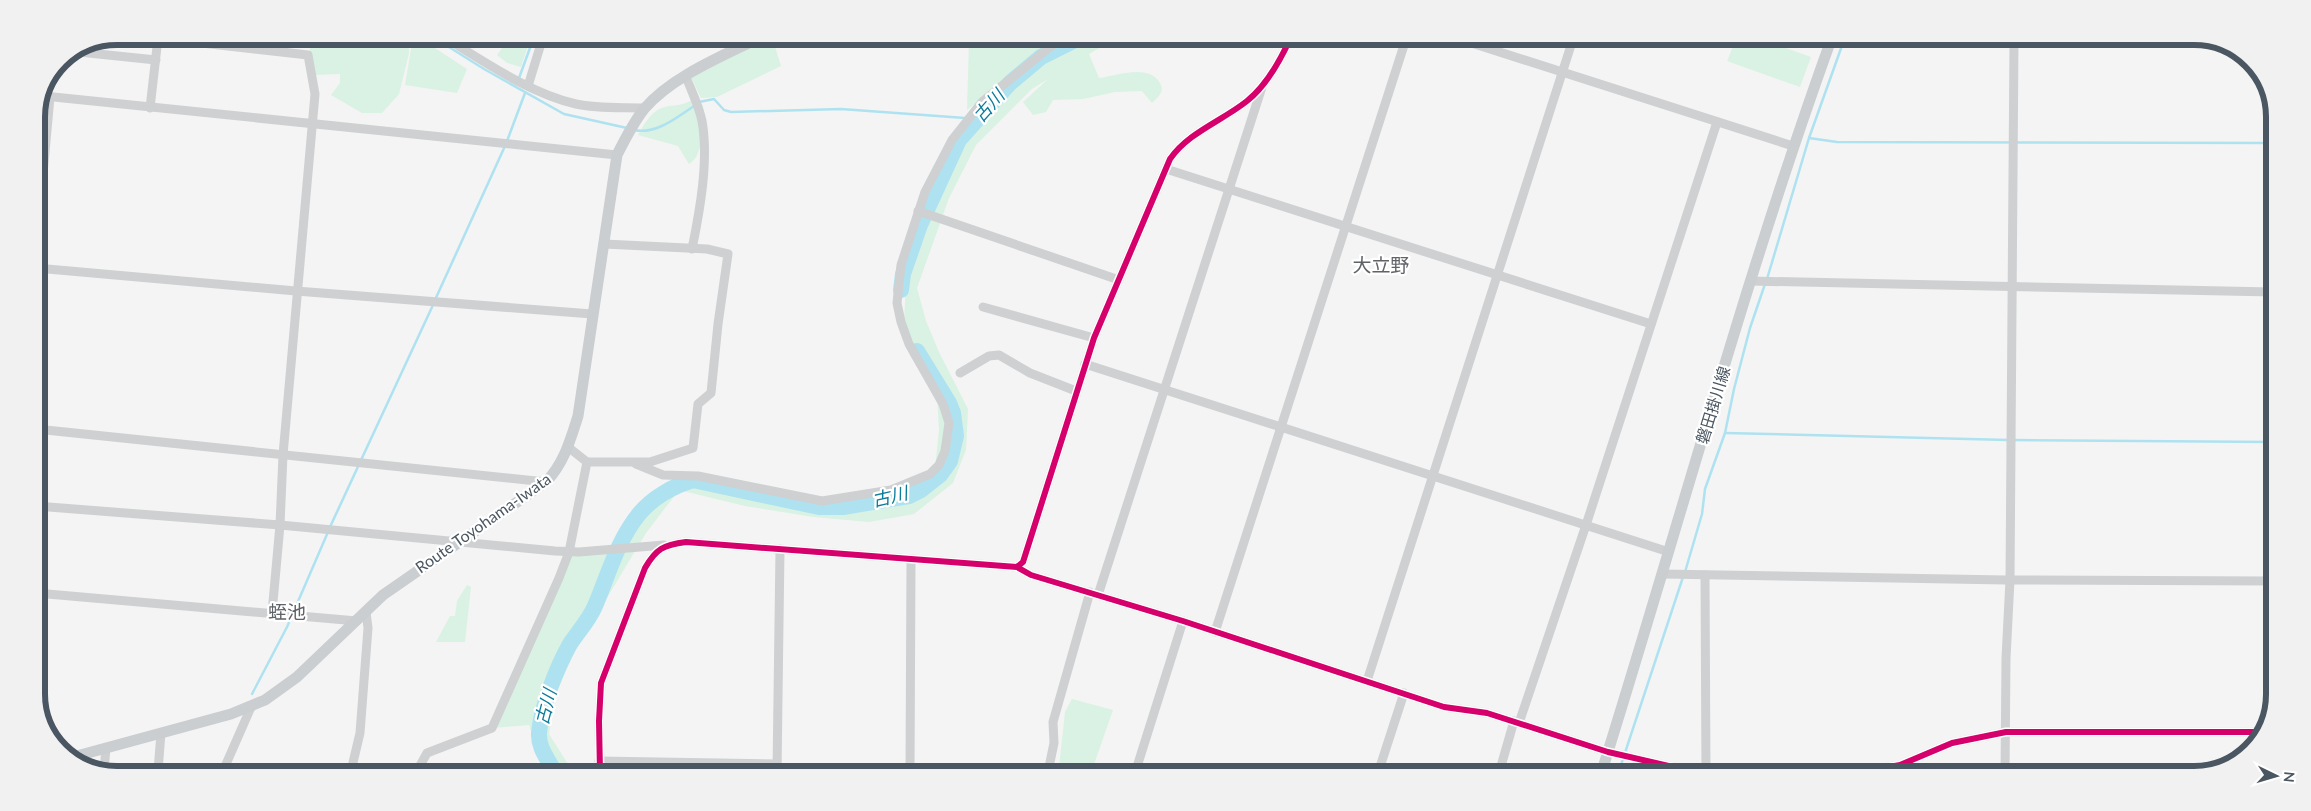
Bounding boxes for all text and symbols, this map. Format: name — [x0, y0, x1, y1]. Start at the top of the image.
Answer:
water label: 古川 — [968, 83, 1010, 126]
district label: 大立野 — [1352, 253, 1410, 276]
street label: 磐田掛川線 — [1692, 364, 1733, 446]
street label: Route Toyohama-Iwata — [411, 469, 554, 577]
water label: 古川 — [870, 481, 912, 511]
district label: 蛭池 — [268, 600, 306, 623]
water label: 古川 — [530, 685, 561, 727]
north arrow — [2251, 751, 2301, 801]
text: N — [2281, 771, 2298, 783]

